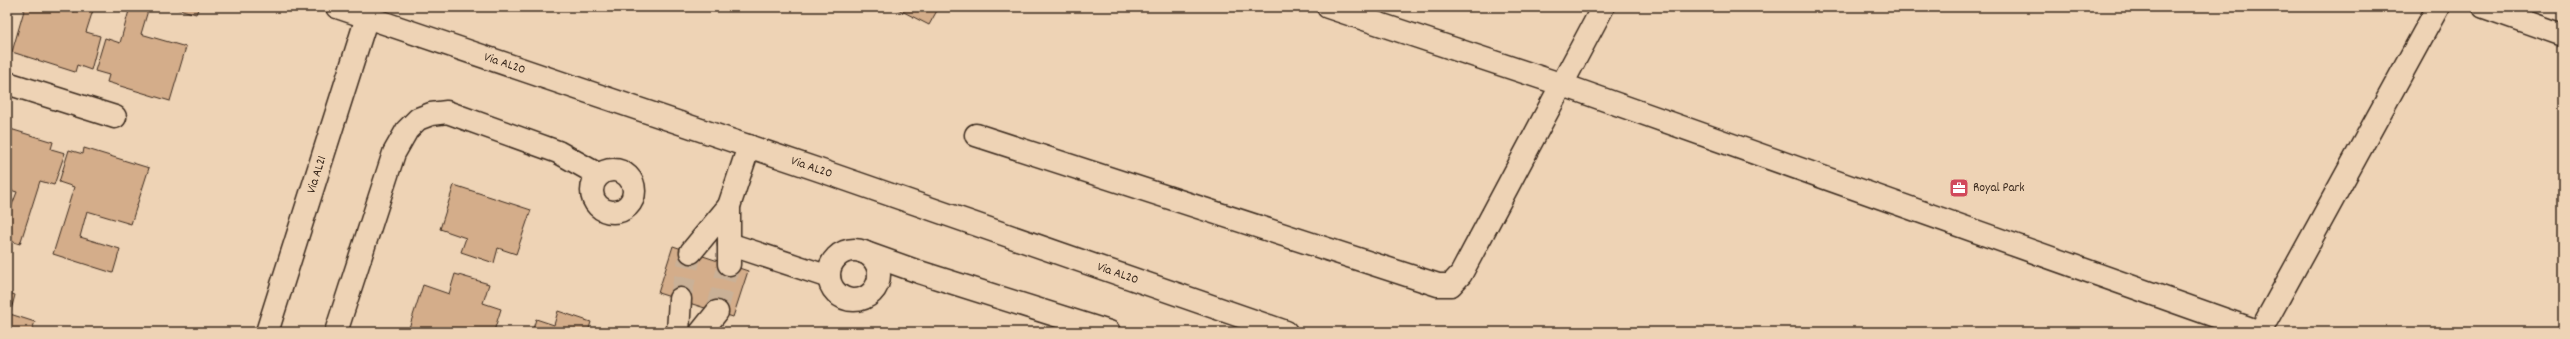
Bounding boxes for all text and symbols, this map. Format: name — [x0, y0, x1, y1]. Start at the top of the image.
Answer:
street label: Via AL20 — [481, 48, 528, 80]
street label: Via AL20 — [788, 152, 835, 183]
street label: Via AL21 — [302, 153, 332, 196]
office icon: Royal Park — [1948, 177, 1970, 199]
place label: Royal Park — [1973, 179, 2025, 198]
street label: Via AL20 — [1094, 258, 1141, 290]

